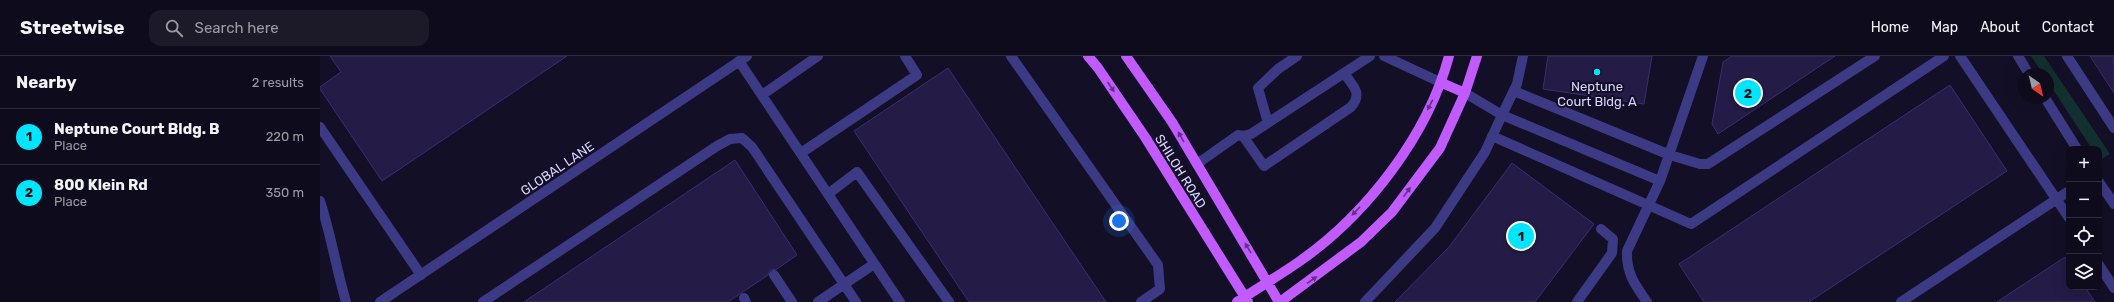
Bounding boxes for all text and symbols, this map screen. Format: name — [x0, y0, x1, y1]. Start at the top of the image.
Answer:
search box — [149, 10, 429, 46]
text: Streetwise — [20, 16, 125, 39]
icon: search — [163, 17, 185, 39]
text: Search here — [195, 19, 279, 37]
text: Home — [1871, 19, 1909, 36]
text: Map — [1931, 19, 1958, 36]
text: About — [1980, 19, 2020, 36]
text: Contact — [2042, 19, 2094, 36]
marker: Neptune Court Bldg. A — [1592, 67, 1602, 77]
north arrow — [2018, 68, 2054, 104]
text: Nearby — [16, 72, 77, 92]
text: 2 results — [252, 75, 304, 90]
pin: 2 — [1735, 78, 1761, 108]
place label: Neptune Court Bldg. A — [1557, 79, 1637, 110]
one-way arrow — [1107, 82, 1115, 92]
one-way arrow — [1427, 100, 1434, 111]
text: Neptune Court Bldg. B — [54, 120, 220, 138]
text: 1 — [26, 129, 32, 144]
text: 220 m — [266, 129, 304, 144]
one-way arrow — [1178, 131, 1185, 143]
street label: SHILOH ROAD — [1152, 132, 1209, 211]
text: Place — [54, 138, 87, 153]
street label: GLOBAL LANE — [518, 138, 597, 198]
map controls — [2066, 146, 2102, 290]
button: + — [2066, 146, 2102, 182]
text: 800 Klein Rd — [54, 176, 148, 194]
button: − — [2066, 182, 2102, 218]
text: 2 — [25, 185, 33, 200]
text: 350 m — [265, 185, 304, 200]
one-way arrow — [1403, 187, 1411, 198]
text: Place — [54, 194, 87, 209]
one-way arrow — [1351, 206, 1361, 216]
your location — [1109, 211, 1129, 231]
button: locate — [2066, 218, 2102, 254]
pin: 1 — [1508, 221, 1534, 251]
one-way arrow — [1244, 242, 1251, 254]
button: layers — [2066, 254, 2102, 290]
one-way arrow — [1306, 276, 1317, 284]

